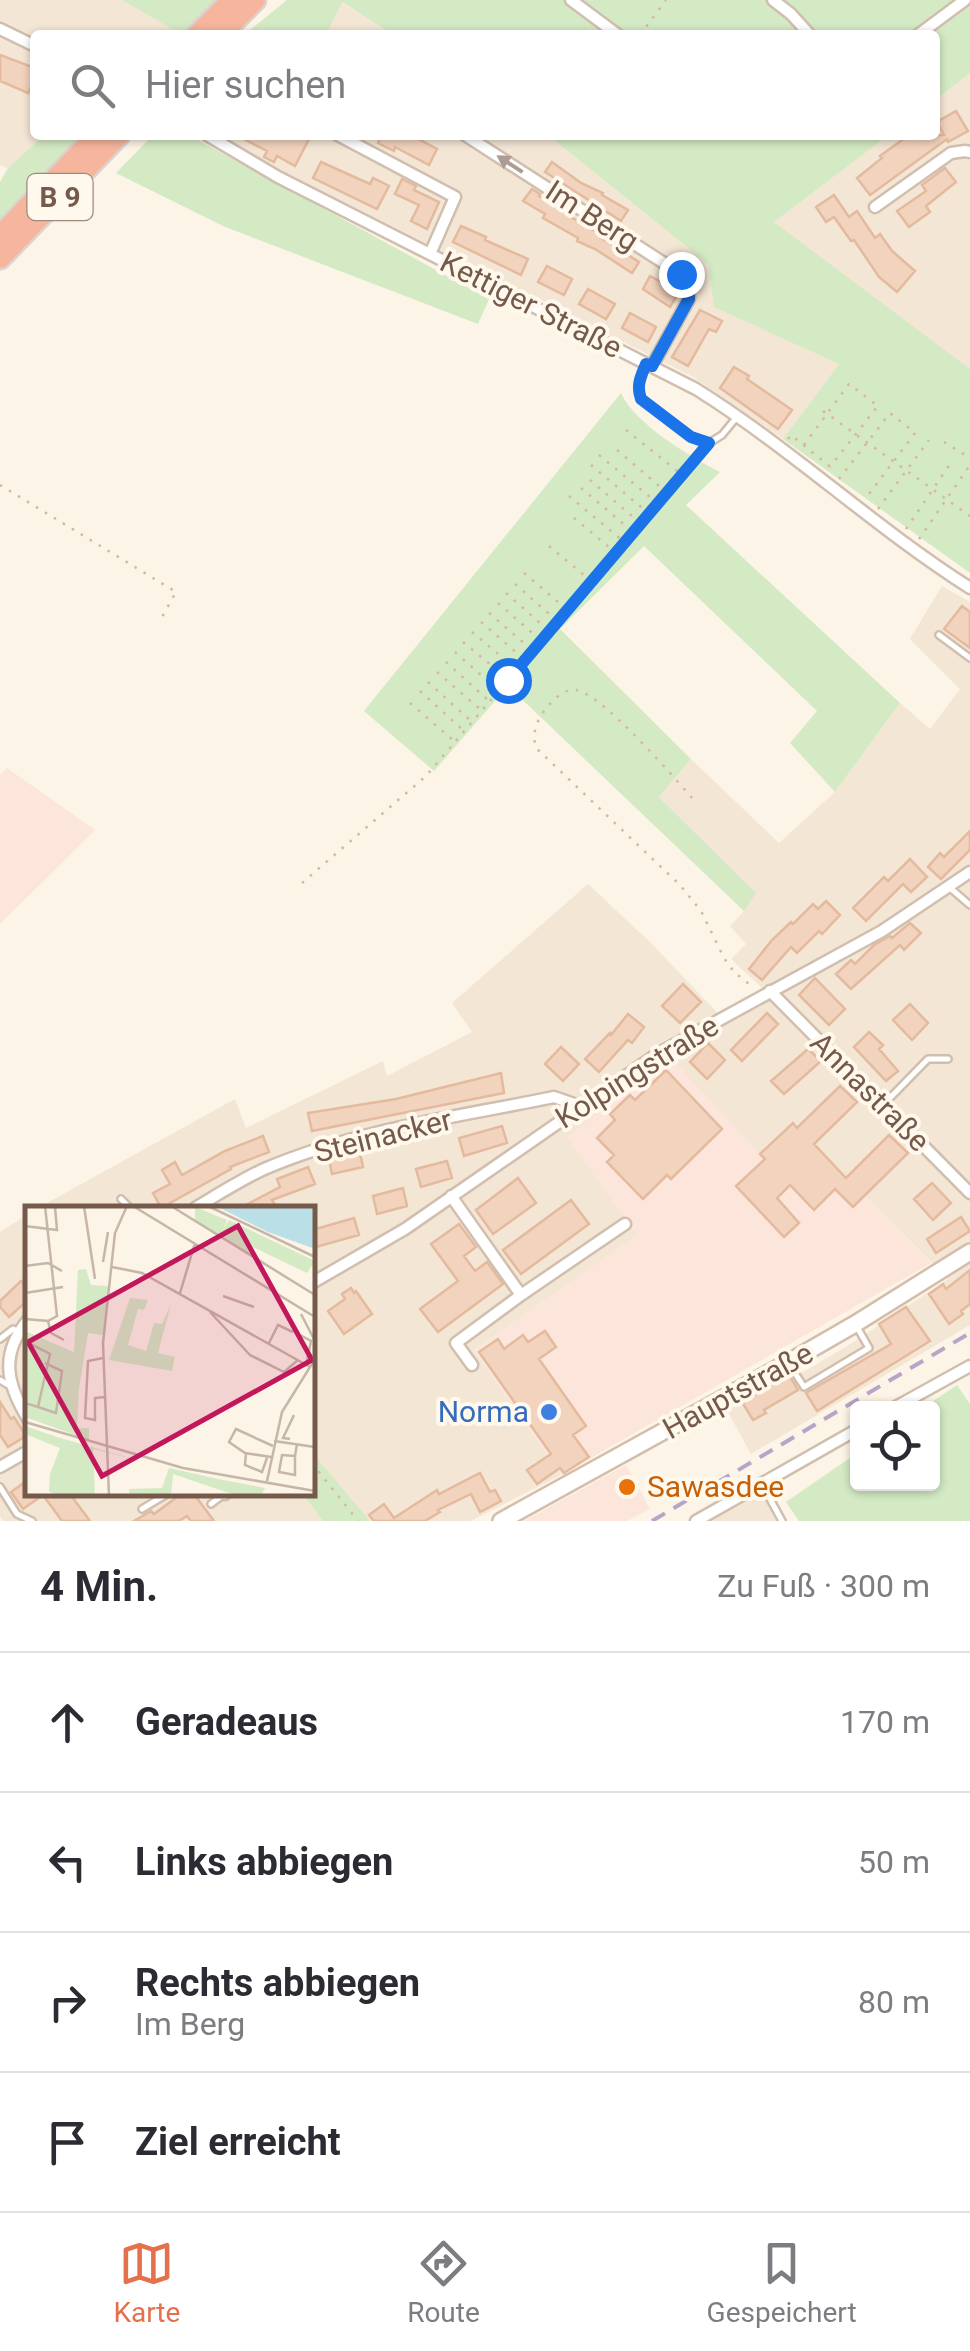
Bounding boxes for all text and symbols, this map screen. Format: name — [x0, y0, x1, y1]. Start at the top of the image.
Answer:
search box — [30, 30, 940, 140]
icon: search — [65, 58, 120, 113]
text: Hier suchen — [145, 63, 346, 107]
one-way arrow — [496, 155, 524, 173]
street label: Im Berg — [539, 173, 645, 258]
road number: B 9 — [28, 174, 92, 220]
street label: Kettiger Straße — [435, 244, 628, 365]
route end — [659, 252, 705, 298]
route start — [486, 658, 532, 704]
street label: Kolpingstraße — [549, 1008, 725, 1136]
street label: Annastraße — [804, 1025, 937, 1158]
street label: Steinacker — [311, 1102, 455, 1169]
inset map — [25, 1206, 315, 1496]
street label: Hauptstraße — [657, 1335, 819, 1446]
place label: Norma — [438, 1394, 529, 1429]
marker: Norma — [538, 1401, 560, 1423]
map controls — [850, 1401, 940, 1491]
button: locate — [850, 1401, 940, 1491]
place label: Sawasdee — [647, 1469, 784, 1504]
marker: Sawasdee — [616, 1476, 638, 1498]
text: 4 Min. — [40, 1562, 158, 1611]
text: Zu Fuß · 300 m — [717, 1567, 930, 1605]
icon: ahead — [40, 1695, 95, 1750]
text: Geradeaus — [135, 1700, 318, 1744]
text: 170 m — [840, 1703, 930, 1741]
icon: left — [40, 1835, 95, 1890]
text: Links abbiegen — [135, 1840, 393, 1884]
text: 50 m — [858, 1843, 930, 1881]
text: Rechts abbiegen — [135, 1961, 420, 2005]
icon: right — [40, 1975, 95, 2030]
text: 80 m — [858, 1983, 930, 2021]
text: Im Berg — [135, 2005, 245, 2043]
icon: arrive — [40, 2115, 95, 2170]
text: Ziel erreicht — [135, 2120, 341, 2164]
tab: Karte — [113, 2236, 180, 2329]
tab: Route — [407, 2236, 480, 2329]
tab: Gespeichert — [707, 2236, 857, 2329]

